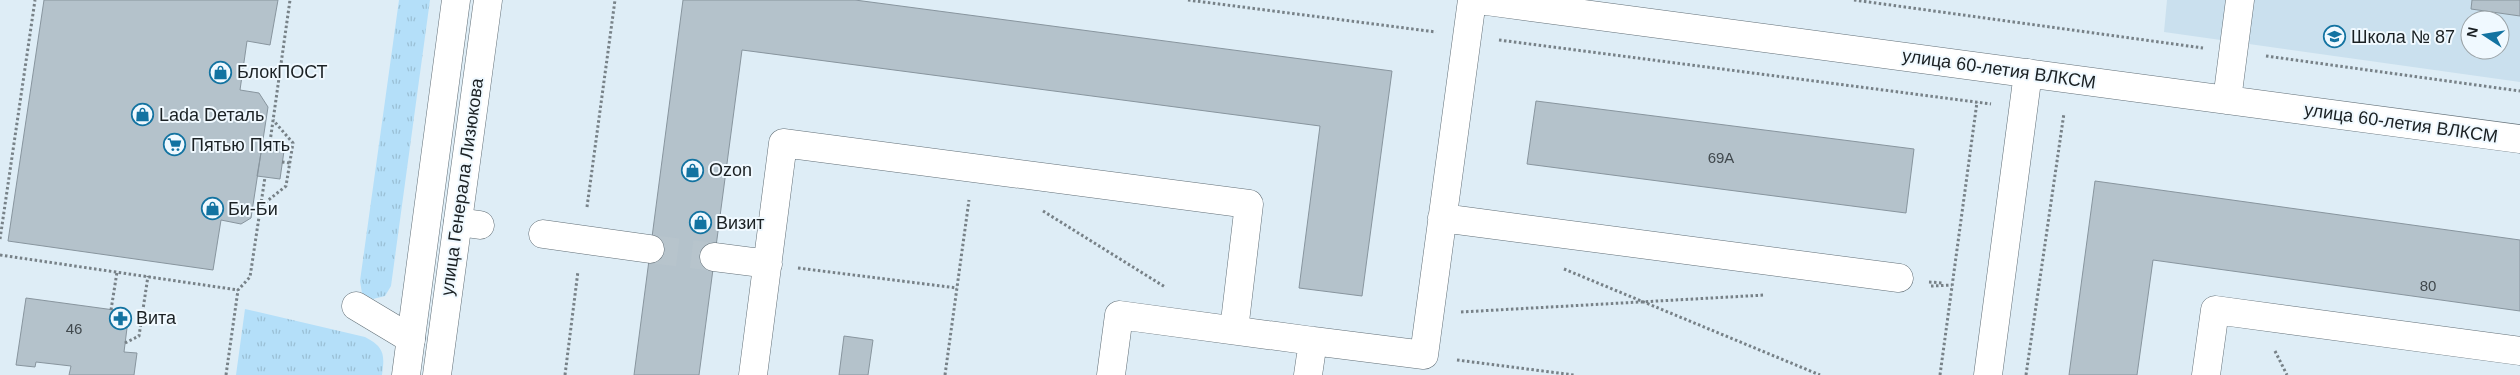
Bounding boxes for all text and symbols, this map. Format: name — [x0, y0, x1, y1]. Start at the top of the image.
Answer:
north arrow — [2460, 10, 2510, 60]
school or university icon: Школа № 87 — [2323, 25, 2347, 49]
text: N — [2463, 26, 2481, 39]
place label: Школа № 87 — [2351, 27, 2455, 47]
street label: улица 60-летия ВЛКСМ — [1901, 46, 2097, 92]
shop icon: БлокПОСТ — [209, 60, 233, 84]
place label: БлокПОСТ — [237, 62, 328, 82]
street label: улица Генерала Лизюкова — [437, 76, 487, 297]
street label: улица 60-летия ВЛКСМ — [2303, 100, 2499, 146]
shop icon: Lada Dеталь — [131, 103, 155, 127]
place label: Lada Dеталь — [159, 105, 264, 125]
supermarket icon: Пятью Пять — [163, 133, 187, 157]
place label: Пятью Пять — [191, 135, 290, 155]
house number: 69А — [1708, 149, 1734, 166]
shop icon: Ozon — [681, 158, 705, 182]
place label: Ozon — [709, 160, 752, 180]
shop icon: Би-Би — [200, 197, 224, 221]
place label: Би-Би — [228, 199, 278, 219]
shop icon: Визит — [688, 211, 712, 235]
place label: Визит — [716, 213, 765, 233]
house number: 80 — [2420, 277, 2436, 294]
pharmacy icon: Вита — [108, 306, 132, 330]
place label: Вита — [136, 308, 177, 328]
house number: 46 — [66, 320, 82, 337]

